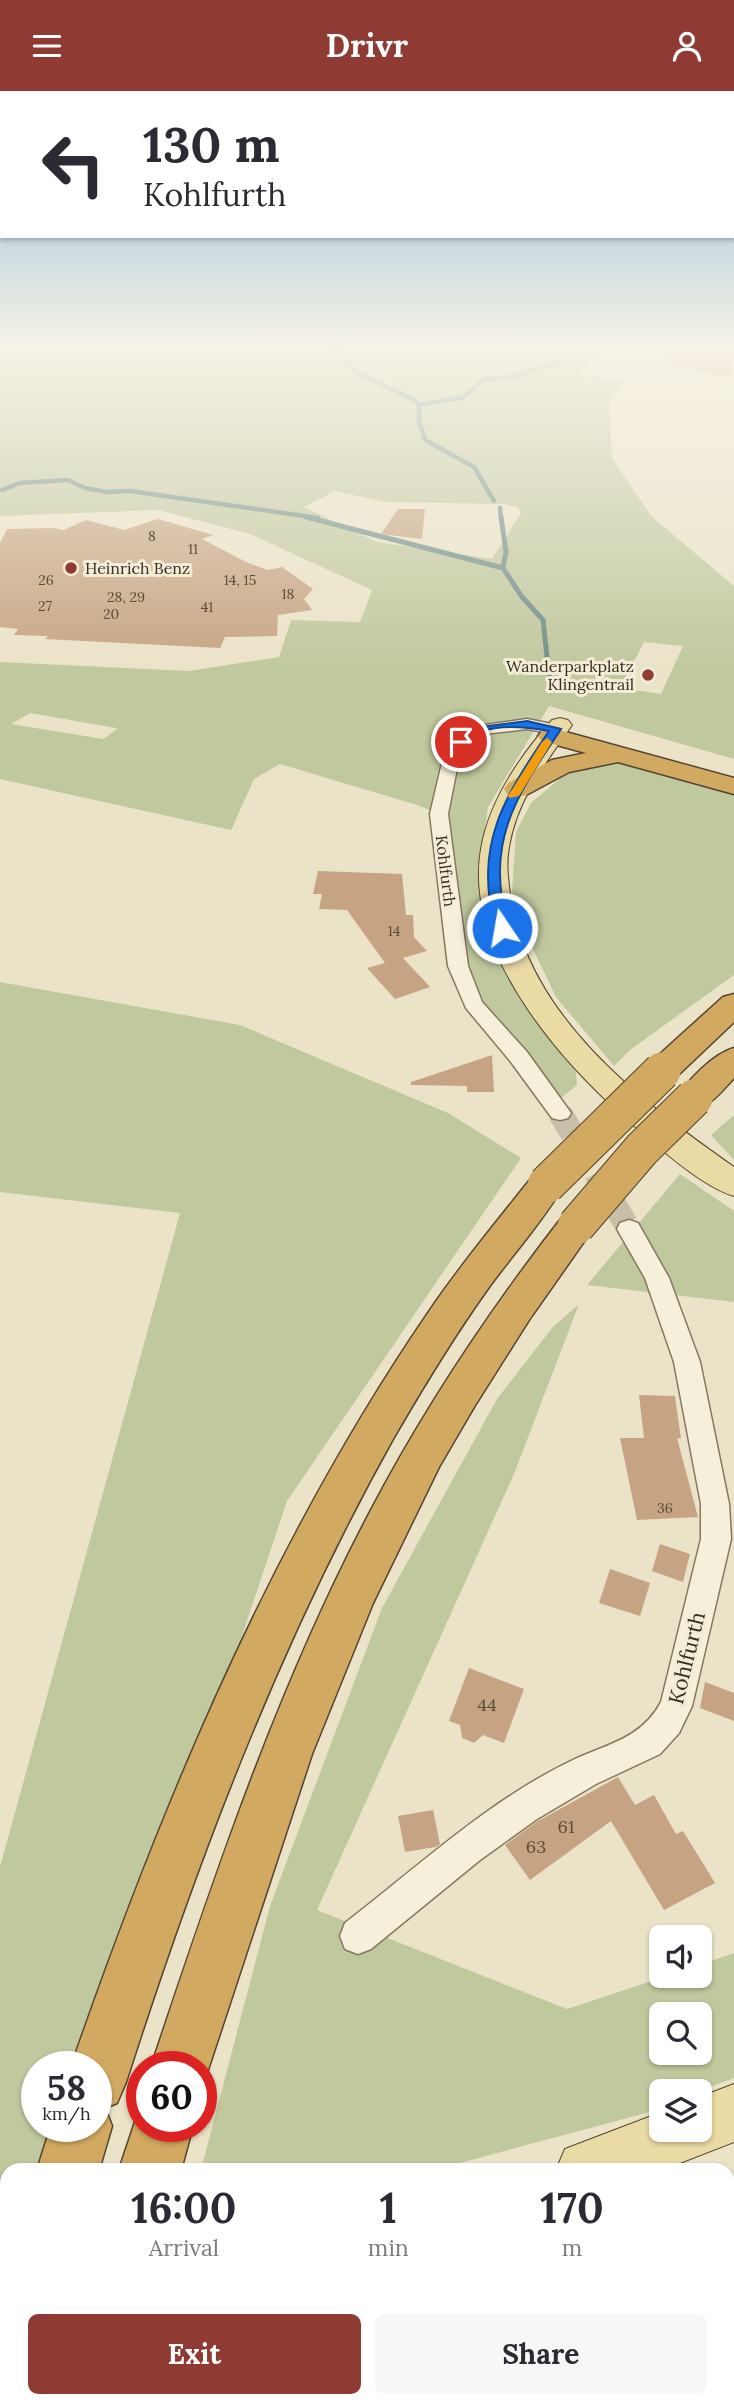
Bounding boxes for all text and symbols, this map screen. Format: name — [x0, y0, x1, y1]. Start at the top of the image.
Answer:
text: Drivr — [326, 25, 408, 66]
icon: menu — [28, 27, 66, 65]
icon: person — [668, 27, 706, 65]
text: 130 m — [143, 113, 279, 175]
icon: left — [28, 119, 119, 210]
text: Kohlfurth — [143, 174, 287, 215]
house number: 8 — [148, 527, 156, 545]
house number: 11 — [188, 540, 198, 558]
place label: Heinrich Benz — [85, 558, 190, 578]
marker: Heinrich Benz — [63, 560, 79, 576]
house number: 26 — [38, 571, 54, 589]
house number: 14, 15 — [224, 571, 256, 589]
house number: 18 — [282, 585, 295, 603]
house number: 28, 29 — [107, 588, 145, 606]
house number: 27 — [38, 597, 53, 615]
house number: 41 — [201, 598, 213, 616]
house number: 20 — [103, 605, 119, 623]
place label: Wanderparkplatz Klingentrail — [506, 656, 634, 694]
marker: Wanderparkplatz Klingentrail — [640, 667, 656, 683]
pin — [431, 712, 491, 772]
icon: arrive — [442, 723, 480, 761]
street label: Kohlfurth — [432, 834, 460, 908]
position arrow — [465, 891, 539, 965]
house number: 14 — [388, 922, 401, 940]
house number: 36 — [657, 1499, 673, 1517]
street label: Kohlfurth — [662, 1609, 711, 1707]
house number: 44 — [477, 1693, 497, 1716]
house number: 61 — [558, 1815, 574, 1838]
house number: 63 — [526, 1835, 546, 1858]
map controls — [649, 1925, 712, 2142]
button: sound — [649, 1925, 712, 1988]
button: search — [649, 2002, 712, 2065]
speed limit sign: 60 — [126, 2051, 217, 2142]
text: 58 — [47, 2065, 86, 2110]
button: layers — [649, 2079, 712, 2142]
text: km/h — [42, 2102, 91, 2125]
text: 16:00 — [131, 2181, 236, 2235]
text: 1 — [380, 2181, 397, 2235]
text: 170 — [540, 2181, 604, 2235]
text: Arrival — [149, 2233, 219, 2262]
text: min — [368, 2233, 409, 2262]
text: m — [562, 2233, 582, 2262]
button: Exit — [28, 2314, 361, 2394]
button: Share — [375, 2314, 707, 2394]

